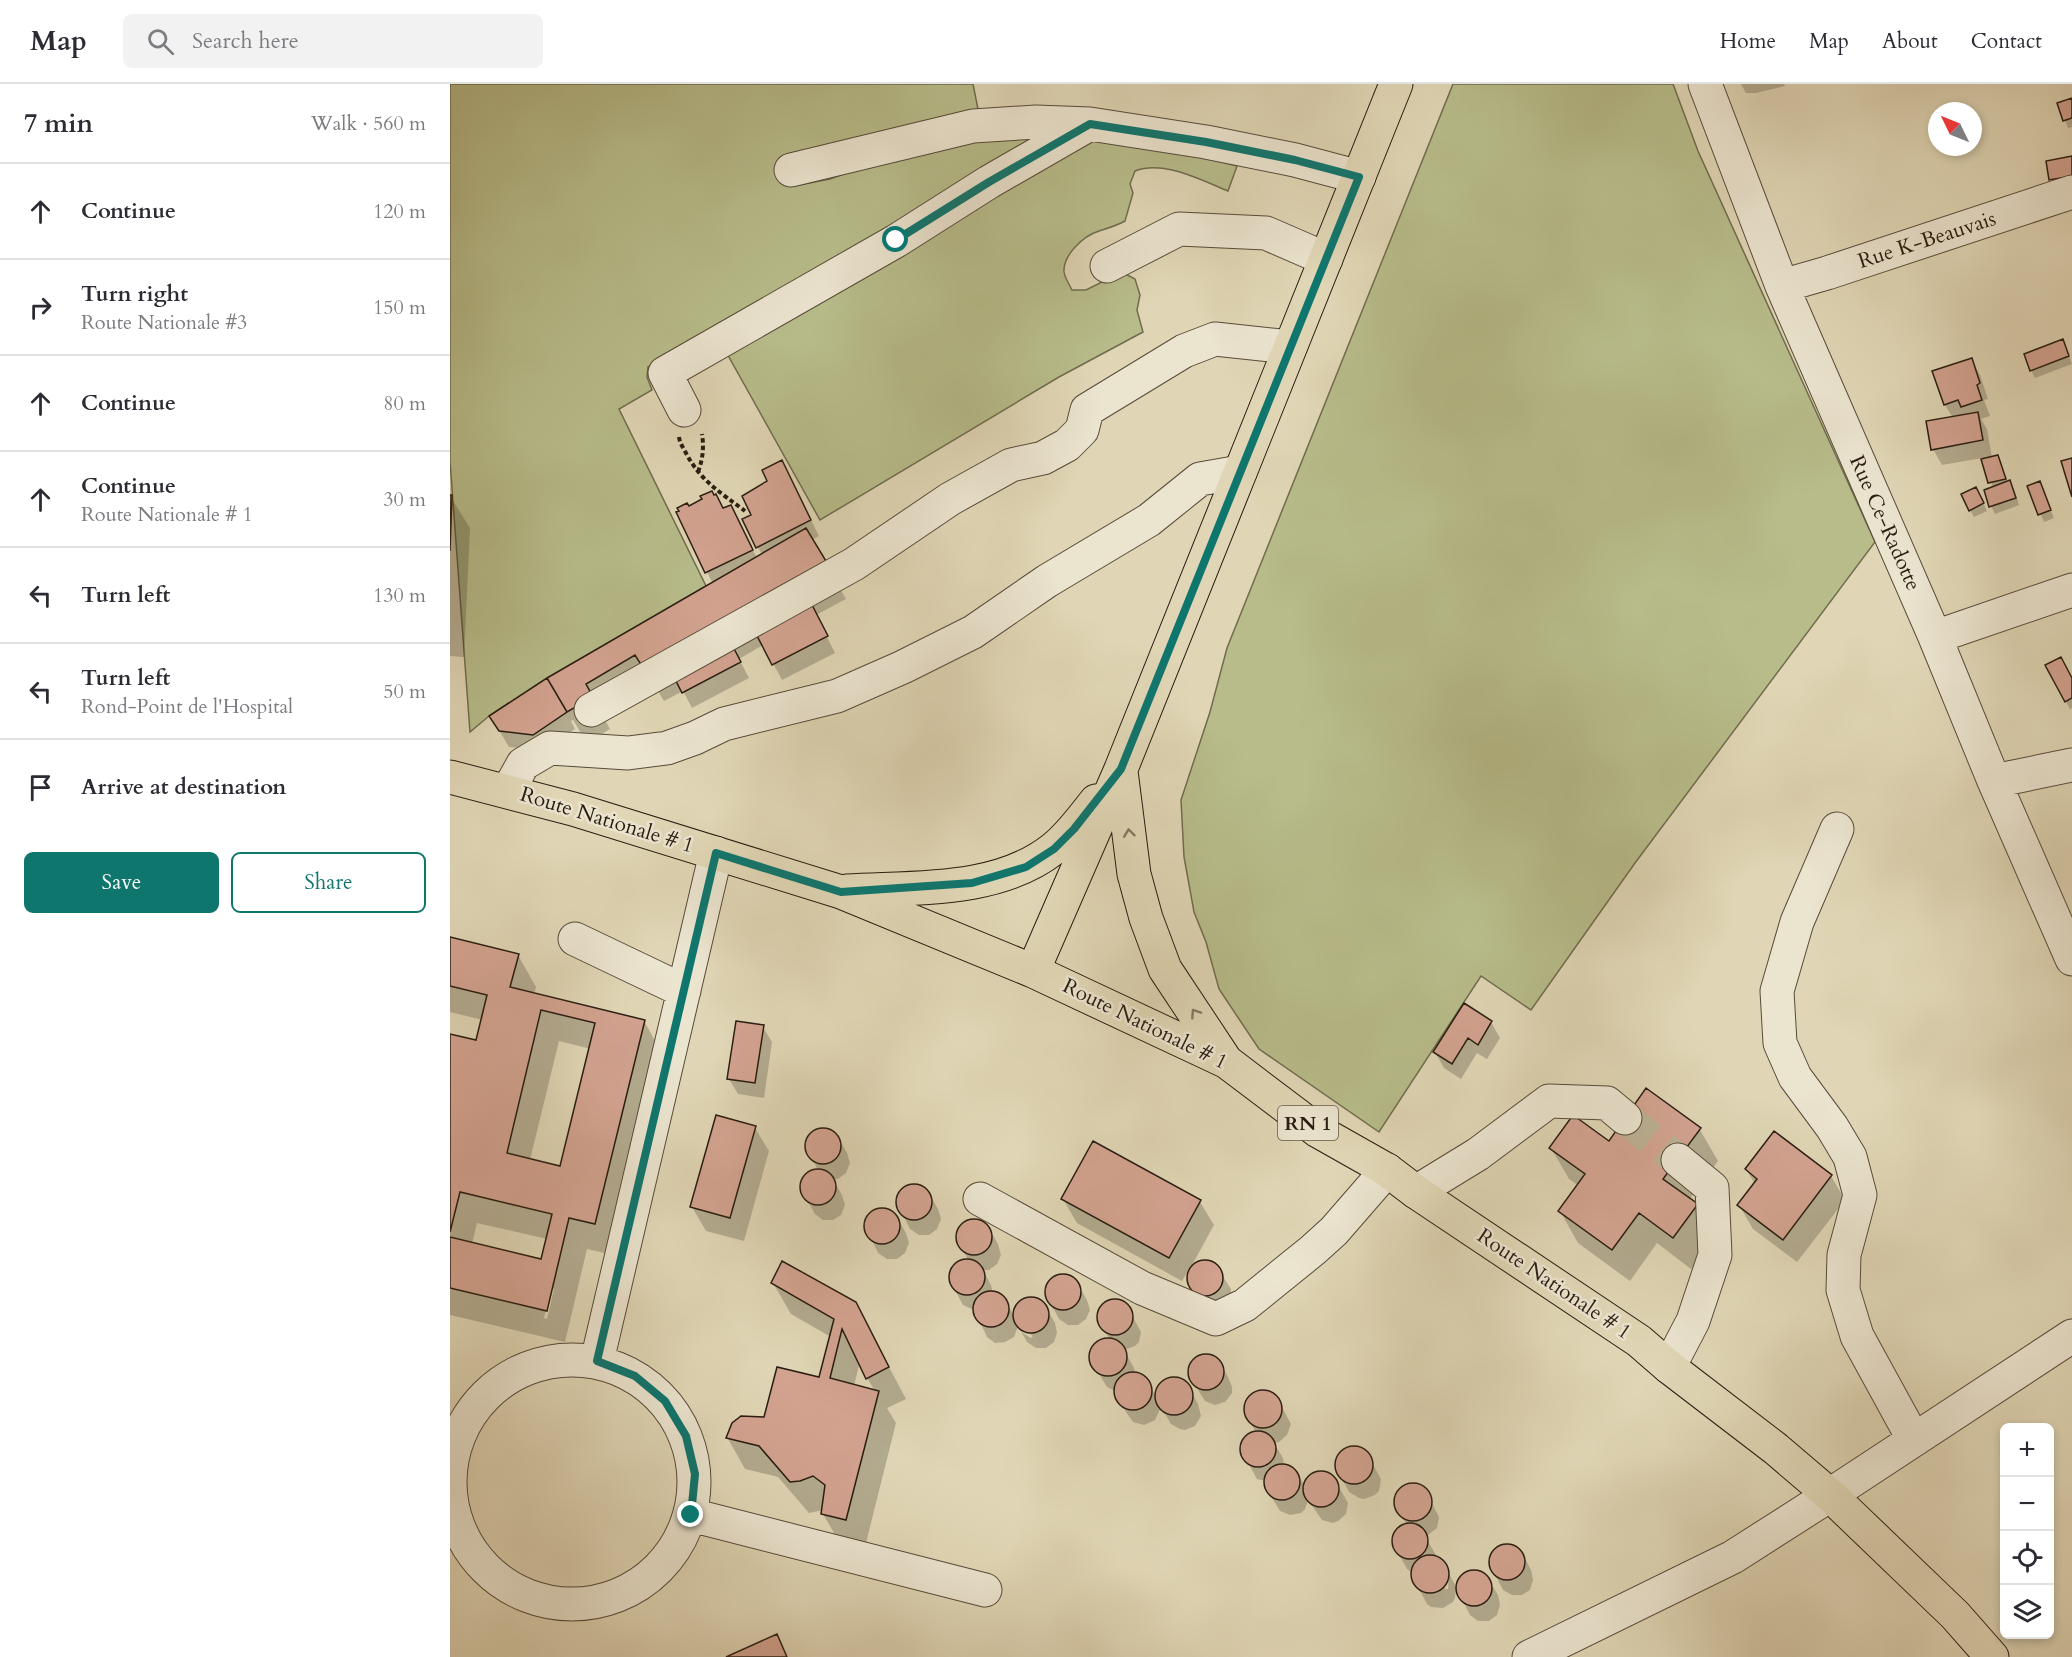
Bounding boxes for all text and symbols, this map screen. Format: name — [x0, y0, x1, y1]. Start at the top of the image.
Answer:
search box — [123, 14, 543, 68]
text: Map — [30, 22, 87, 60]
icon: search — [144, 25, 177, 58]
text: Search here — [192, 26, 299, 56]
text: Home — [1720, 27, 1776, 56]
text: Map — [1809, 27, 1849, 56]
text: About — [1882, 27, 1938, 56]
text: Contact — [1971, 27, 2042, 56]
north arrow — [1928, 102, 1982, 156]
text: 7 min — [24, 106, 93, 141]
text: Walk · 560 m — [311, 110, 426, 137]
icon: ahead — [24, 195, 57, 228]
text: Continue — [81, 196, 176, 226]
text: 120 m — [373, 198, 426, 225]
street label: Rue K-Beauvais — [1854, 204, 2000, 276]
route start — [882, 226, 908, 252]
text: Turn right — [81, 279, 188, 309]
icon: right — [24, 291, 57, 324]
text: 150 m — [373, 294, 426, 321]
text: Route Nationale #3 — [81, 309, 247, 336]
icon: ahead — [24, 387, 57, 420]
text: Continue — [81, 388, 176, 418]
text: 80 m — [383, 390, 426, 417]
street label: Rue Ce-Radotte — [1842, 451, 1928, 595]
text: Continue — [81, 471, 176, 501]
icon: ahead — [24, 483, 57, 516]
text: 30 m — [383, 486, 426, 513]
text: Route Nationale # 1 — [81, 501, 253, 528]
icon: left — [24, 579, 57, 612]
text: Turn left — [81, 580, 170, 610]
text: 130 m — [373, 582, 426, 609]
text: Turn left — [81, 663, 170, 693]
icon: left — [24, 675, 57, 708]
text: 50 m — [383, 678, 426, 705]
text: Rond-Point de l'Hospital — [81, 693, 293, 720]
icon: arrive — [24, 771, 57, 804]
text: Arrive at destination — [81, 772, 286, 802]
street label: Route Nationale # 1 — [517, 780, 697, 860]
one-way arrow — [1123, 828, 1136, 837]
button: Save — [24, 852, 219, 913]
button: Share — [231, 852, 426, 913]
street label: Route Nationale # 1 — [1058, 971, 1232, 1077]
one-way arrow — [1191, 1009, 1202, 1020]
road number: RN 1 — [1278, 1106, 1338, 1140]
street label: Route Nationale # 1 — [1471, 1222, 1637, 1346]
map controls — [2000, 1423, 2054, 1639]
button: + — [2000, 1423, 2054, 1477]
button: − — [2000, 1477, 2054, 1531]
route end — [677, 1501, 703, 1527]
button: locate — [2000, 1531, 2054, 1585]
button: layers — [2000, 1585, 2054, 1639]

